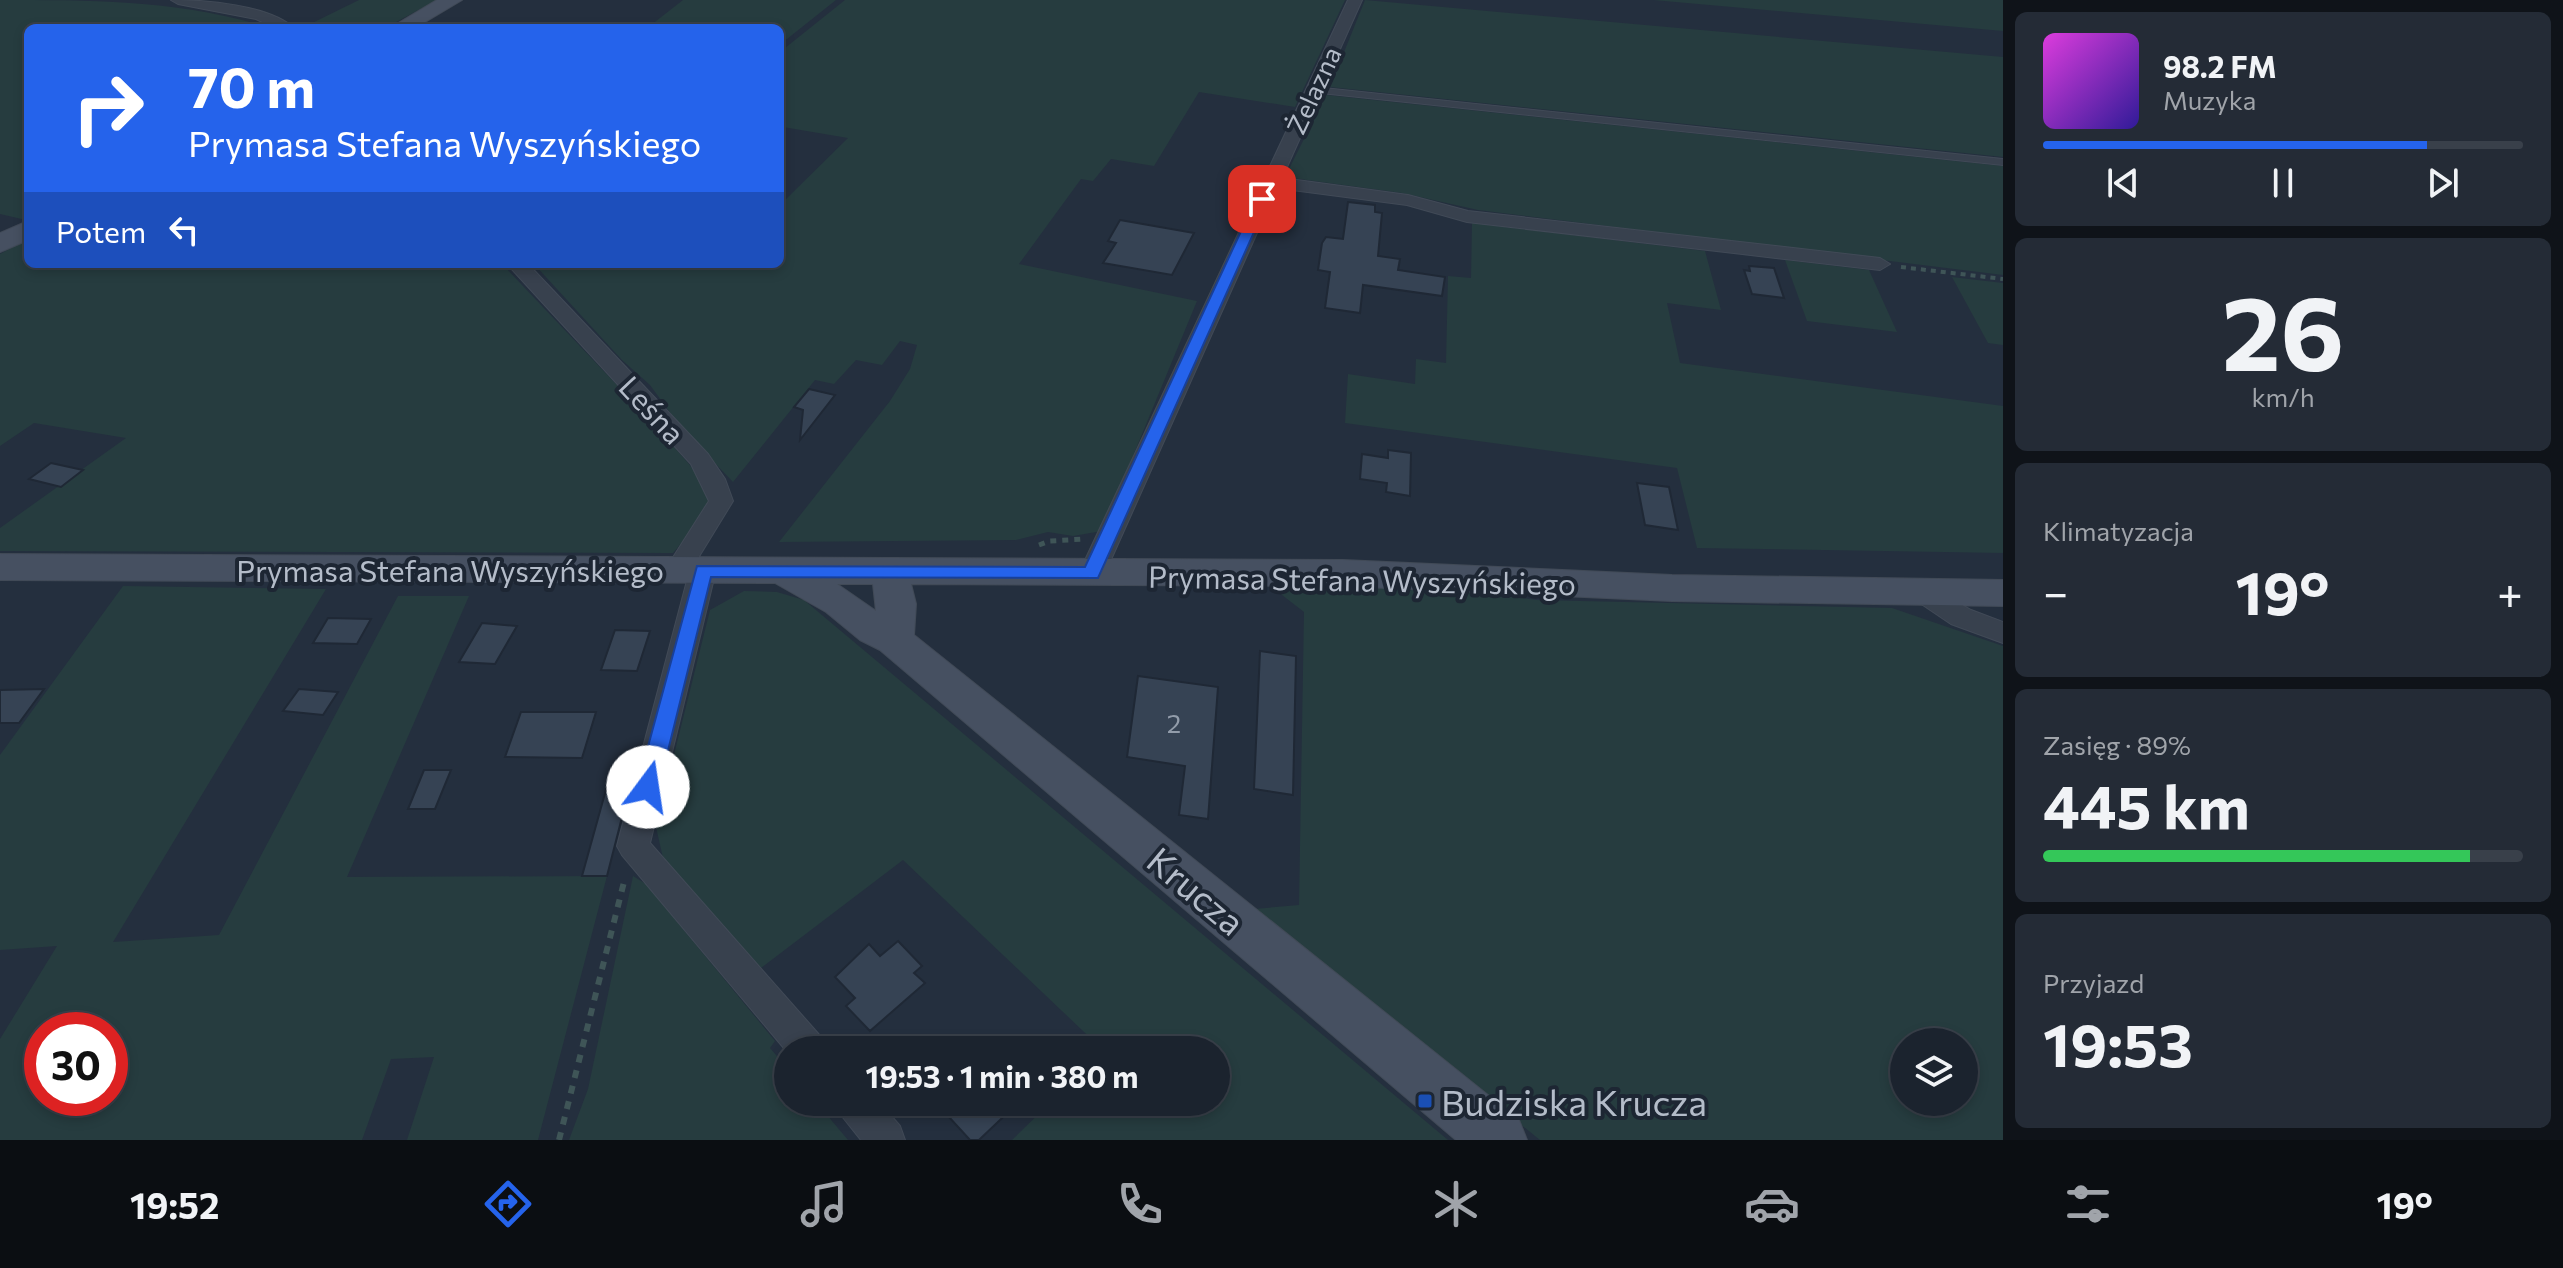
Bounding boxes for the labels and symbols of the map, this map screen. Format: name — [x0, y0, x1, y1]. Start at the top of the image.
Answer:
street label: Żelazna — [1279, 41, 1347, 139]
pin — [1228, 165, 1296, 233]
street label: Leśna — [612, 367, 694, 451]
street label: Prymasa Stefana Wyszyńskiego — [236, 551, 664, 588]
street label: Prymasa Stefana Wyszyńskiego — [1148, 557, 1576, 601]
house number: 2 — [1167, 707, 1181, 738]
position arrow — [606, 745, 690, 829]
street label: Krucza — [1140, 837, 1254, 943]
speed limit sign: 30 — [24, 1012, 128, 1116]
place label: Budziska Krucza — [1441, 1079, 1707, 1123]
marker: Budziska Krucza — [1416, 1092, 1434, 1110]

